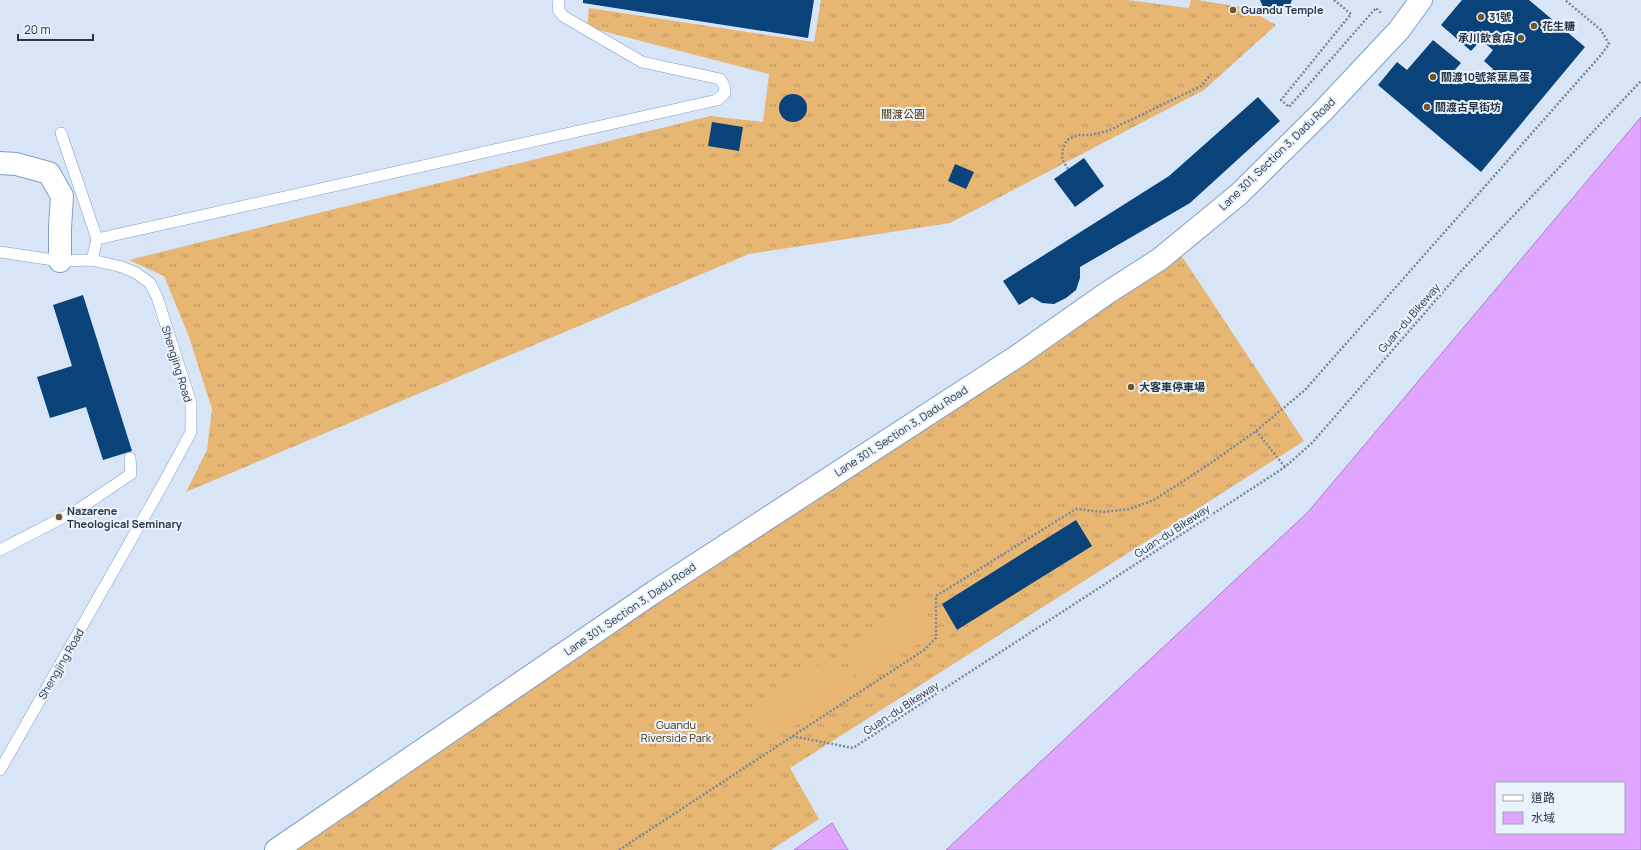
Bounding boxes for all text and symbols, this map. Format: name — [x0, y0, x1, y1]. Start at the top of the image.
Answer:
place label: Guandu Temple — [1241, 2, 1324, 17]
marker: Guandu Temple — [1228, 5, 1238, 15]
place label: 31號 — [1489, 9, 1511, 24]
marker: 31號 — [1476, 12, 1486, 22]
scale bar — [18, 16, 93, 42]
place label: 花生糖 — [1542, 18, 1575, 33]
text: 20 m — [24, 21, 51, 38]
marker: 花生糖 — [1529, 21, 1539, 31]
place label: 承川飲食店 — [1458, 30, 1513, 45]
marker: 承川飲食店 — [1516, 33, 1526, 43]
place label: 關渡10號茶葉鳥蛋 — [1441, 69, 1530, 84]
marker: 關渡10號茶葉鳥蛋 — [1428, 72, 1438, 82]
street label: Lane 301, Section 3, Dadu Road — [1215, 94, 1338, 213]
place label: 關渡古早街坊 — [1435, 99, 1501, 114]
marker: 關渡古早街坊 — [1422, 102, 1432, 112]
park label: 關渡公園 — [881, 106, 925, 121]
street label: Guan-du Bikeway — [1374, 280, 1443, 356]
street label: Shengjing Road — [159, 324, 196, 404]
place label: 大客車停車場 — [1139, 379, 1205, 394]
street label: Lane 301, Section 3, Dadu Road — [831, 382, 970, 479]
marker: 大客車停車場 — [1126, 382, 1136, 392]
street label: Guan-du Bikeway — [1131, 500, 1213, 561]
place label: Nazarene Theological Seminary — [67, 503, 183, 531]
marker: Nazarene Theological Seminary — [54, 512, 64, 522]
street label: Lane 301, Section 3, Dadu Road — [561, 559, 699, 658]
street label: Shengjing Road — [34, 626, 87, 702]
street label: Guan-du Bikeway — [860, 677, 942, 738]
park label: Guandu Riverside Park — [641, 717, 712, 745]
legend — [1495, 782, 1625, 834]
text: 道路 — [1531, 789, 1555, 806]
text: 水域 — [1531, 809, 1555, 826]

